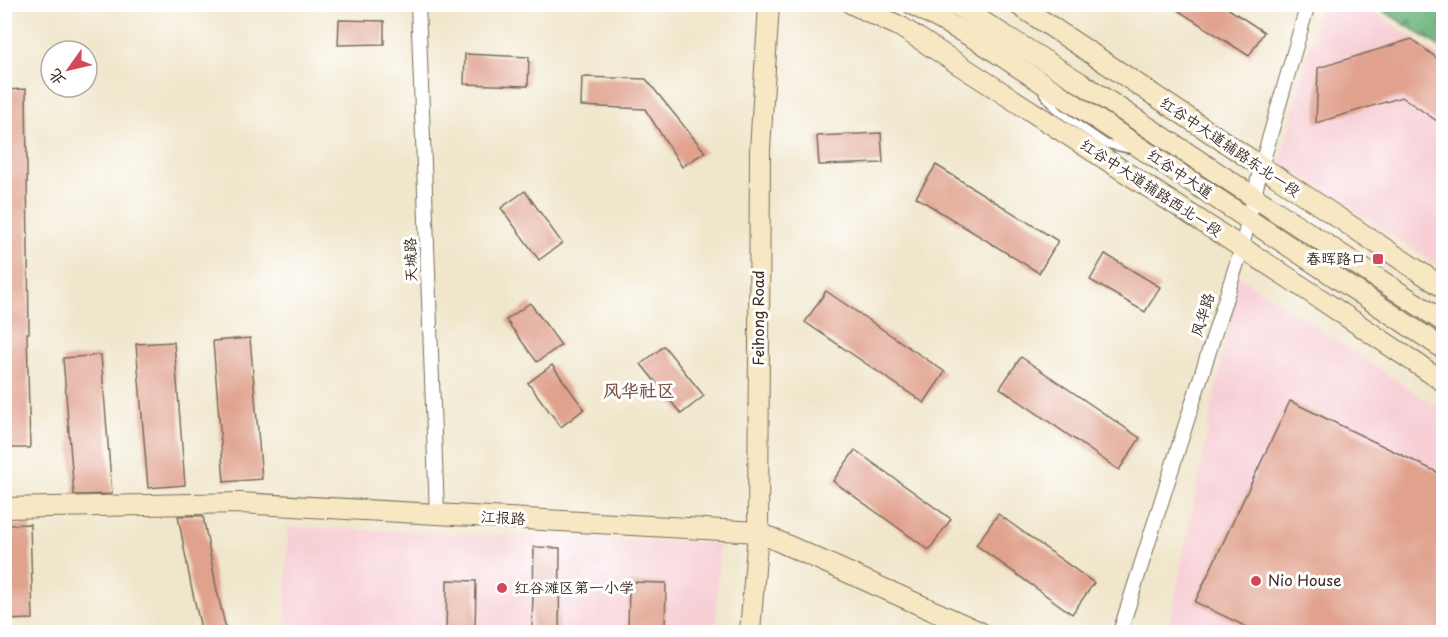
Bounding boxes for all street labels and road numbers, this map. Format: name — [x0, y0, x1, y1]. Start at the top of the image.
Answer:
street label: 红谷中大道辅路东北一段 — [1157, 93, 1303, 201]
street label: 红谷中大道辅路西北一段 — [1076, 132, 1227, 241]
street label: 红谷中大道 — [1144, 146, 1216, 202]
street label: 天城路 — [397, 237, 422, 283]
street label: Feihong Road — [746, 270, 769, 366]
street label: 风华路 — [1184, 290, 1219, 339]
street label: 江报路 — [480, 504, 526, 529]

